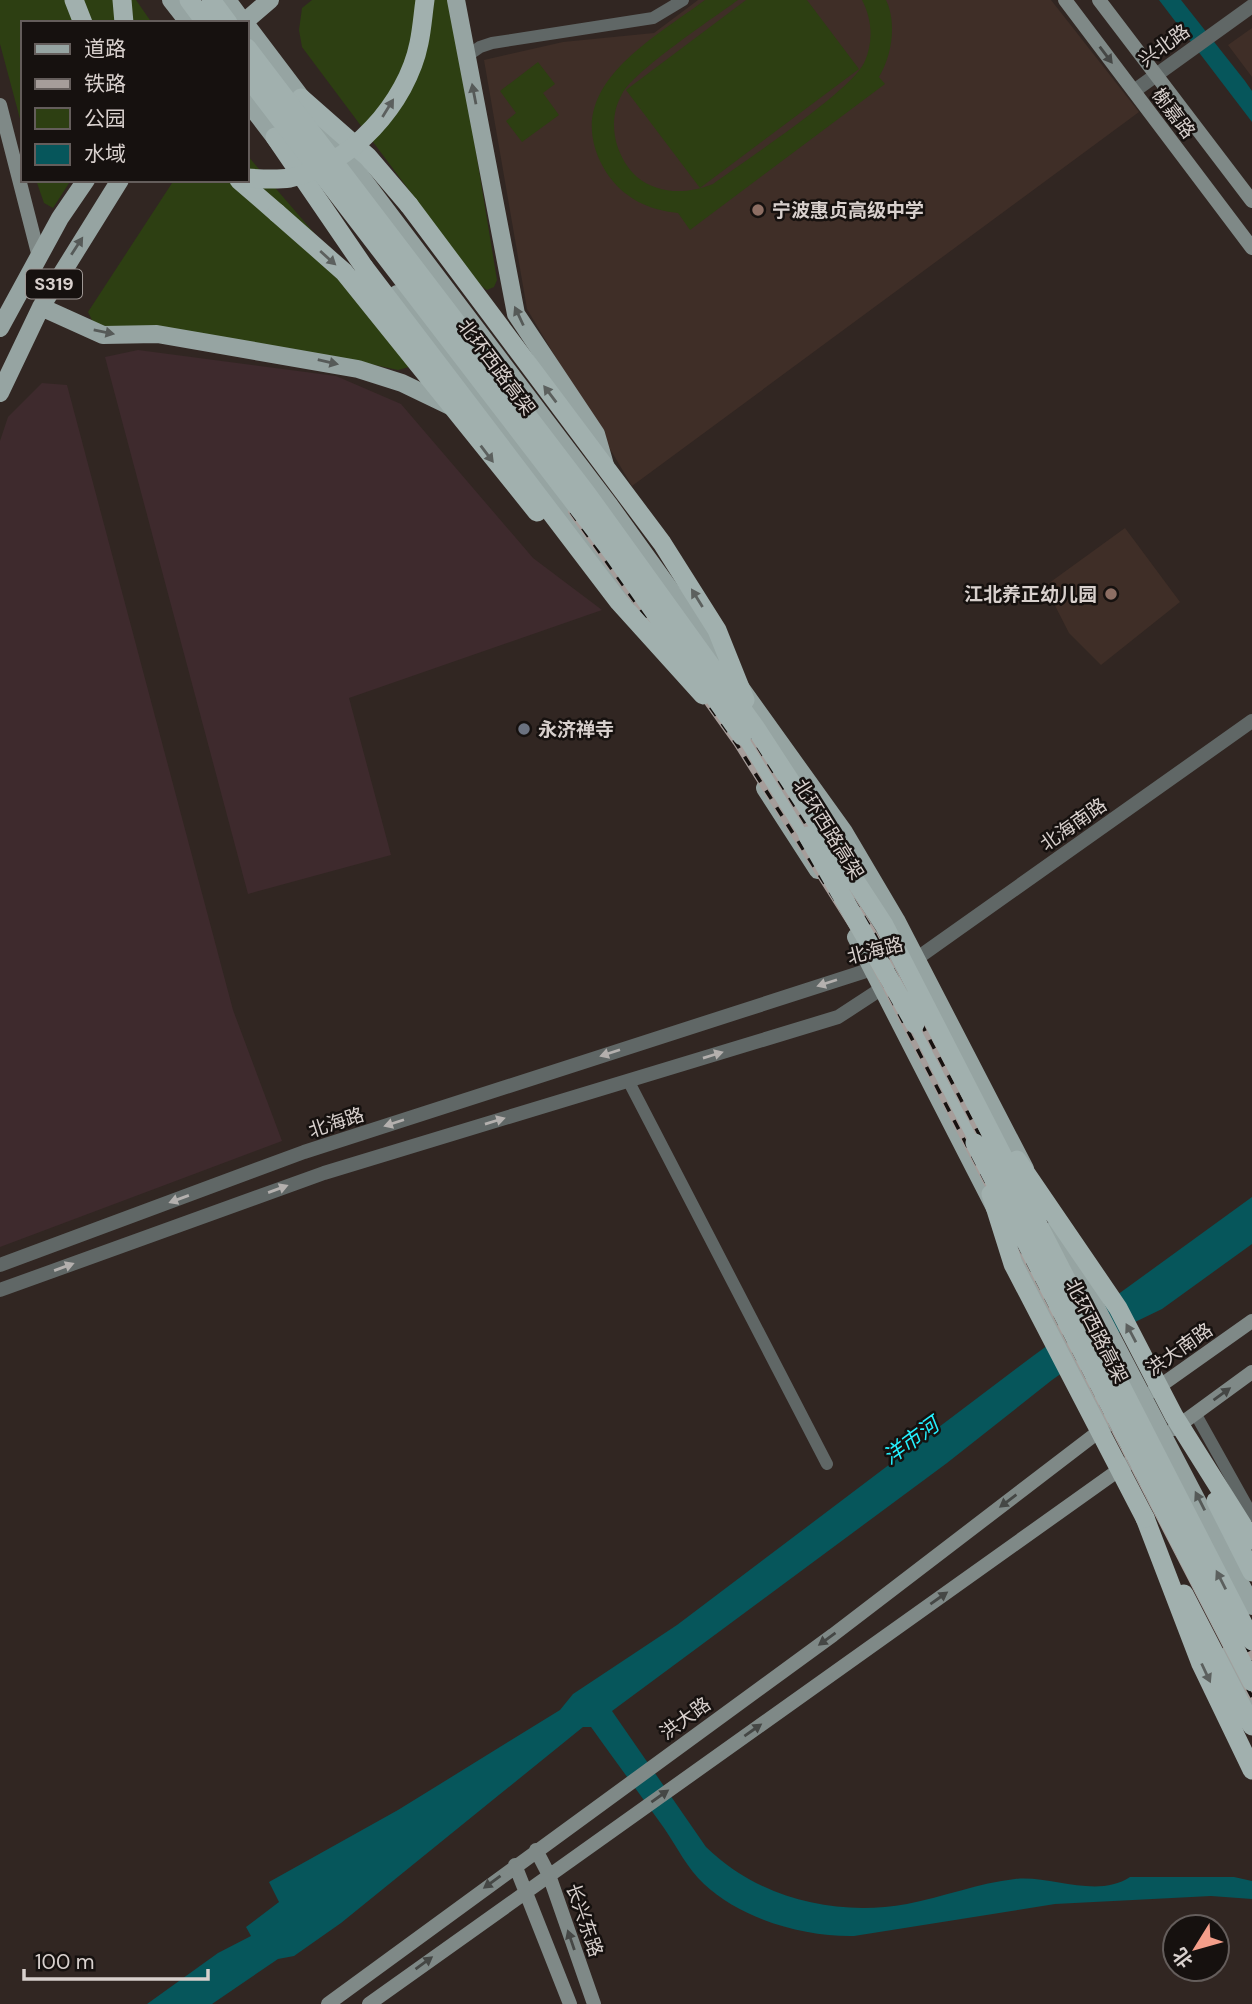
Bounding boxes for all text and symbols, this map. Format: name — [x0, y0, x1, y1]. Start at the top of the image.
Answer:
street label: 兴北路 — [1134, 19, 1195, 72]
legend — [21, 21, 248, 182]
text: 道路 — [84, 35, 126, 63]
one-way arrow — [1099, 45, 1113, 64]
text: 铁路 — [84, 70, 126, 98]
one-way arrow — [468, 83, 479, 105]
street label: 榭嘉路 — [1146, 83, 1201, 144]
one-way arrow — [381, 99, 394, 118]
text: 公园 — [84, 105, 126, 133]
text: 水域 — [84, 140, 126, 168]
place label: 宁波惠贞高级中学 — [772, 198, 924, 223]
marker: 宁波惠贞高级中学 — [750, 202, 766, 218]
one-way arrow — [71, 237, 84, 256]
one-way arrow — [320, 250, 337, 265]
road number: S319 — [26, 270, 82, 298]
one-way arrow — [513, 306, 525, 326]
street label: 北环西路高架 — [452, 314, 541, 420]
one-way arrow — [93, 327, 115, 338]
one-way arrow — [317, 357, 339, 368]
one-way arrow — [544, 385, 558, 403]
one-way arrow — [480, 444, 495, 462]
place label: 江北养正幼儿园 — [964, 582, 1097, 607]
marker: 江北养正幼儿园 — [1103, 586, 1119, 602]
one-way arrow — [691, 589, 704, 608]
place label: 永济禅寺 — [538, 717, 614, 742]
marker: 永济禅寺 — [516, 721, 532, 737]
street label: 北环西路高架 — [788, 774, 869, 884]
street label: 北海南路 — [1035, 792, 1112, 856]
street label: 北海路 — [844, 931, 906, 970]
one-way arrow — [816, 979, 837, 989]
one-way arrow — [600, 1049, 621, 1059]
one-way arrow — [702, 1049, 723, 1060]
street label: 北海路 — [305, 1102, 367, 1143]
one-way arrow — [485, 1115, 506, 1126]
one-way arrow — [383, 1118, 404, 1129]
one-way arrow — [267, 1184, 288, 1195]
one-way arrow — [169, 1193, 190, 1204]
one-way arrow — [54, 1261, 75, 1272]
street label: 北环西路高架 — [1060, 1275, 1134, 1388]
street label: 洪大南路 — [1141, 1317, 1218, 1381]
one-way arrow — [1125, 1323, 1136, 1343]
one-way arrow — [1213, 1388, 1231, 1402]
water label: 洋市河 — [877, 1409, 948, 1471]
one-way arrow — [1194, 1491, 1205, 1511]
one-way arrow — [999, 1494, 1017, 1508]
one-way arrow — [1215, 1570, 1227, 1590]
one-way arrow — [930, 1592, 948, 1606]
one-way arrow — [818, 1632, 836, 1646]
one-way arrow — [1200, 1663, 1211, 1683]
street label: 洪大路 — [655, 1692, 716, 1745]
one-way arrow — [744, 1723, 762, 1737]
one-way arrow — [651, 1789, 669, 1803]
one-way arrow — [483, 1875, 501, 1889]
street label: 长兴东路 — [560, 1880, 609, 1960]
north arrow — [1161, 1913, 1231, 1983]
one-way arrow — [565, 1929, 576, 1950]
scale bar — [24, 1938, 208, 1982]
text: 北 — [1167, 1943, 1199, 1973]
text: 100 m — [35, 1948, 95, 1976]
one-way arrow — [415, 1956, 433, 1970]

